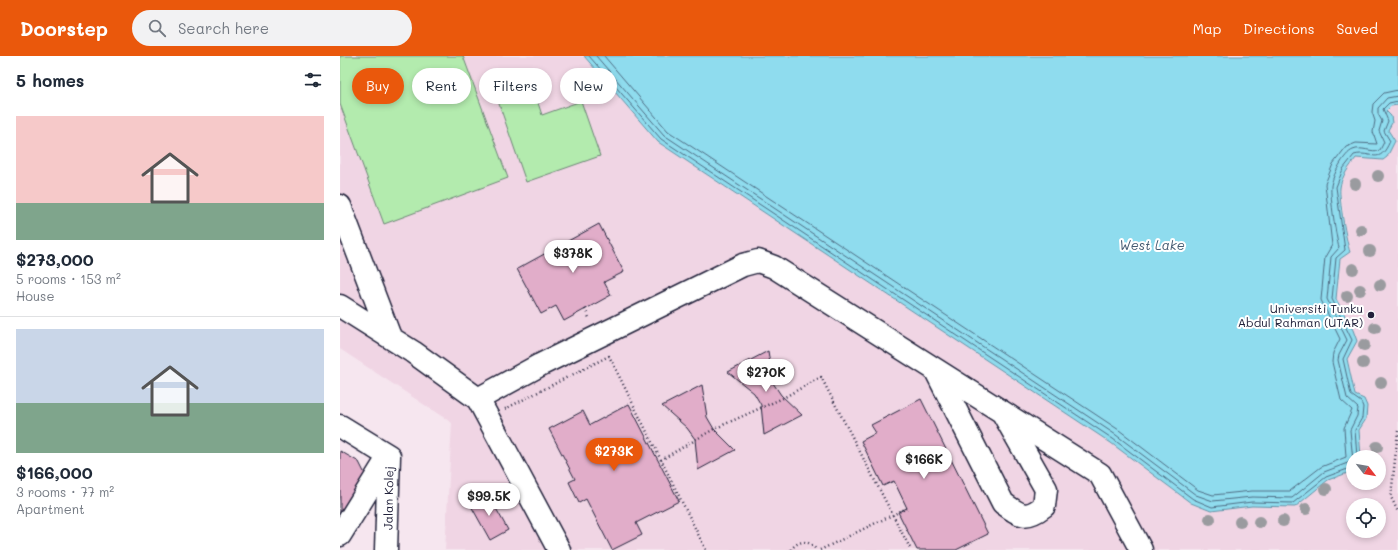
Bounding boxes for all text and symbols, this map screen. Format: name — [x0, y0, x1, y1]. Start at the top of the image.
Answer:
search box — [132, 10, 412, 46]
text: Doorstep — [20, 16, 108, 41]
icon: search — [146, 17, 168, 39]
text: Search here — [178, 18, 269, 38]
text: Map — [1193, 19, 1221, 38]
text: Directions — [1243, 19, 1314, 38]
text: Saved — [1336, 19, 1378, 38]
chip: Buy — [352, 68, 404, 104]
chip: Rent — [412, 68, 471, 104]
chip: Filters — [479, 68, 552, 104]
chip: New — [560, 68, 617, 104]
text: 5 homes — [16, 69, 84, 91]
icon: filters — [302, 69, 324, 91]
icon: home — [134, 142, 206, 214]
water label: West Lake — [1119, 236, 1185, 253]
pin: $378K — [545, 240, 601, 274]
text: $378K — [553, 244, 593, 261]
text: $273,000 — [16, 248, 94, 270]
text: 5 rooms · 153 m² — [16, 270, 121, 287]
text: House — [16, 287, 54, 304]
place label: Universiti Tunku Abdul Rahman (UTAR) — [1238, 300, 1363, 330]
marker: Universiti Tunku Abdul Rahman (UTAR) — [1366, 310, 1376, 320]
icon: home — [134, 355, 206, 427]
pin: $270K — [738, 359, 794, 393]
text: $270K — [746, 363, 786, 380]
pin: $273K — [586, 438, 642, 472]
text: $273K — [595, 442, 633, 459]
pin: $166K — [896, 446, 952, 480]
text: $166K — [905, 450, 943, 467]
north arrow — [1346, 450, 1386, 490]
map controls — [1346, 450, 1386, 538]
text: $166,000 — [16, 461, 93, 483]
street label: Jalan Kolej — [379, 466, 397, 530]
text: 3 rooms · 77 m² — [16, 483, 114, 500]
pin: $99.5K — [456, 483, 522, 517]
text: $99.5K — [467, 487, 511, 504]
button: locate — [1346, 498, 1386, 538]
text: Apartment — [16, 500, 85, 517]

